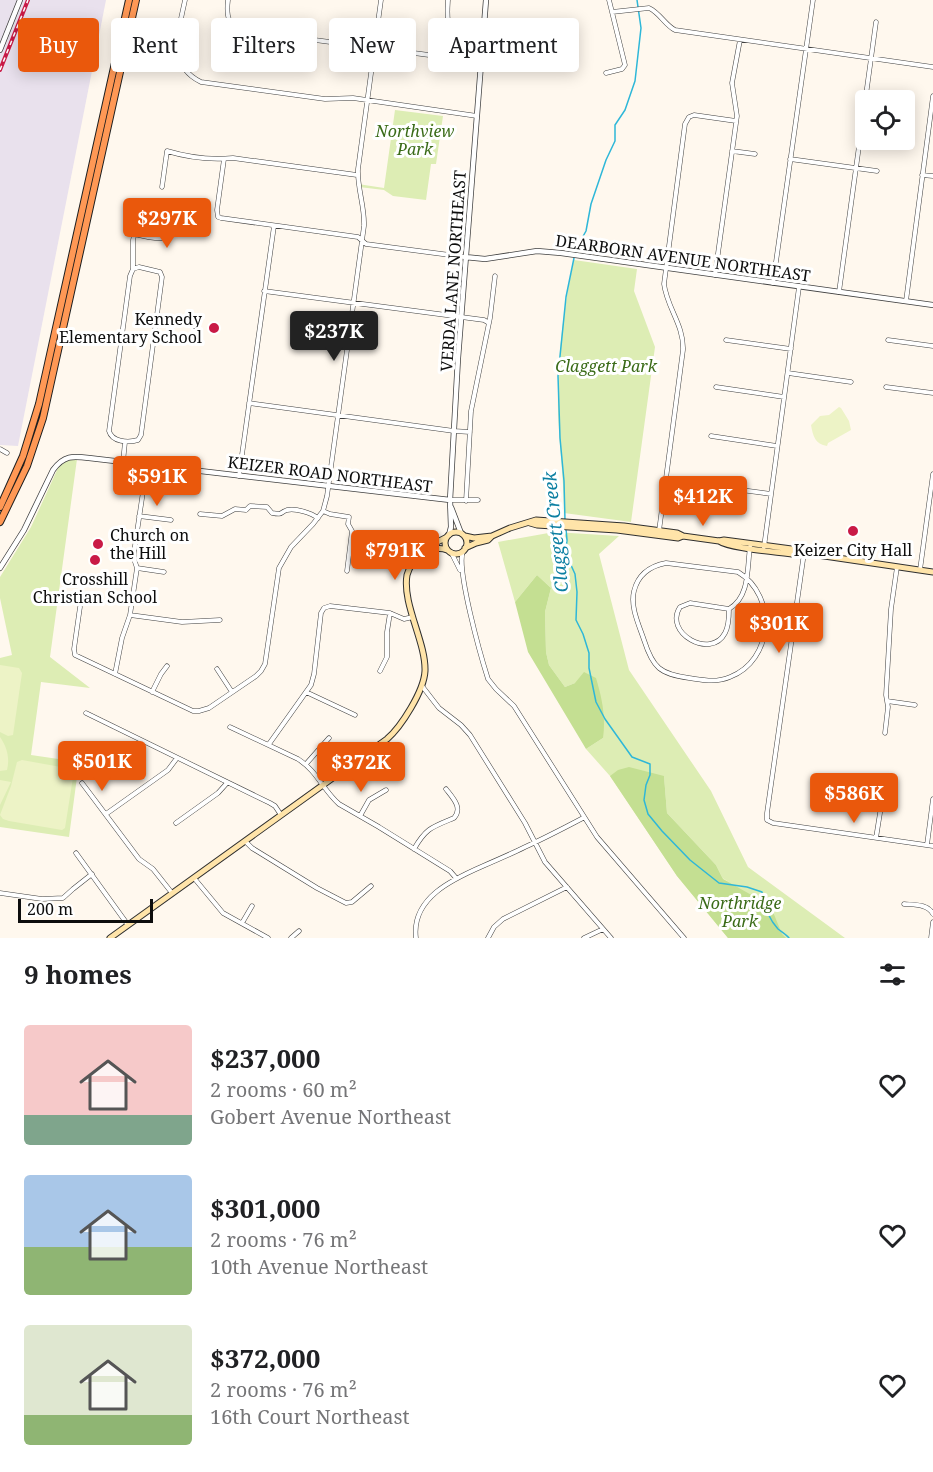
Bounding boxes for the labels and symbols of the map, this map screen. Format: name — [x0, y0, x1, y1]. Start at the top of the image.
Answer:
park label: Northview Park — [375, 120, 454, 160]
street label: VERDA LANE NORTHEAST — [435, 169, 471, 372]
pin: $297K — [125, 198, 209, 249]
street label: DEARBORN AVENUE NORTHEAST — [554, 229, 812, 287]
place label: Kennedy Elementary School — [59, 308, 203, 348]
pin: $237K — [292, 311, 376, 362]
marker: Kennedy Elementary School — [207, 321, 221, 335]
park label: Claggett Park — [555, 355, 658, 377]
street label: KEIZER ROAD NORTHEAST — [226, 451, 434, 498]
pin: $591K — [115, 456, 199, 507]
water label: Claggett Creek — [537, 470, 573, 594]
pin: $412K — [661, 476, 745, 527]
place label: Church on the Hill — [110, 524, 189, 564]
marker: Keizer City Hall — [846, 524, 860, 538]
pin: $791K — [353, 530, 437, 581]
marker: Church on the Hill — [91, 537, 105, 551]
place label: Keizer City Hall — [794, 539, 912, 561]
marker: Crosshill Christian School — [88, 553, 102, 567]
place label: Crosshill Christian School — [33, 568, 157, 608]
pin: $301K — [737, 603, 821, 654]
pin: $501K — [60, 741, 144, 792]
pin: $372K — [319, 742, 403, 793]
pin: $586K — [812, 773, 896, 824]
park label: Northridge Park — [698, 892, 781, 932]
scale bar — [18, 896, 153, 924]

